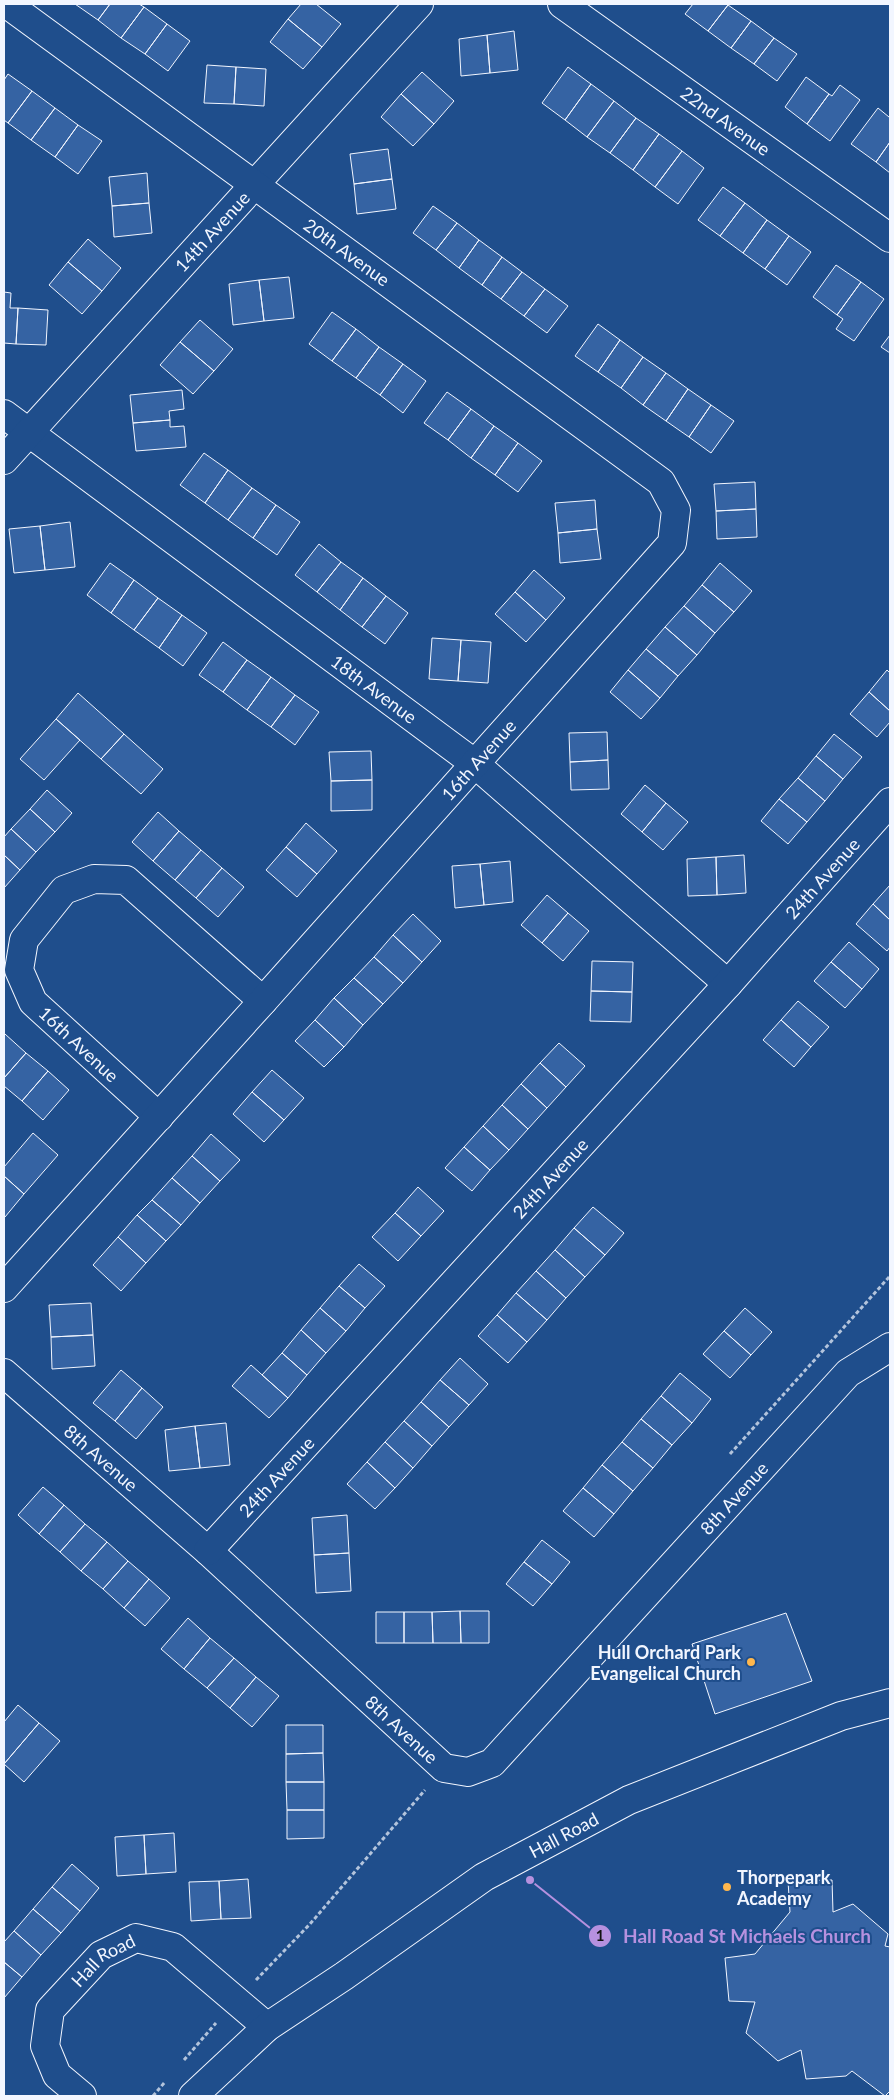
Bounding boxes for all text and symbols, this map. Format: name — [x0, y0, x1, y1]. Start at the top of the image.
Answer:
street label: 22nd Avenue — [677, 81, 775, 160]
street label: 14th Avenue — [170, 187, 254, 276]
street label: 20th Avenue — [300, 213, 394, 291]
street label: 18th Avenue — [327, 650, 421, 728]
street label: 16th Avenue — [437, 715, 520, 805]
street label: 24th Avenue — [780, 833, 864, 923]
street label: 16th Avenue — [35, 1002, 123, 1086]
street label: 24th Avenue — [508, 1133, 592, 1223]
street label: 8th Avenue — [60, 1420, 143, 1496]
street label: 24th Avenue — [234, 1432, 319, 1521]
street label: 8th Avenue — [695, 1457, 772, 1539]
place label: Hull Orchard Park Evangelical Church — [590, 1641, 741, 1684]
marker: Hull Orchard Park Evangelical Church — [745, 1656, 757, 1668]
street label: 8th Avenue — [361, 1690, 443, 1768]
street label: Hall Road — [525, 1807, 602, 1862]
place label: Thorpepark Academy — [736, 1866, 831, 1909]
marker: Thorpepark Academy — [721, 1881, 733, 1893]
callout: Hall Road St Michaels Church — [588, 1919, 881, 1953]
text: Hall Road St Michaels Church — [623, 1924, 871, 1947]
text: 1 — [596, 1926, 604, 1944]
street label: Hall Road — [66, 1929, 139, 1991]

